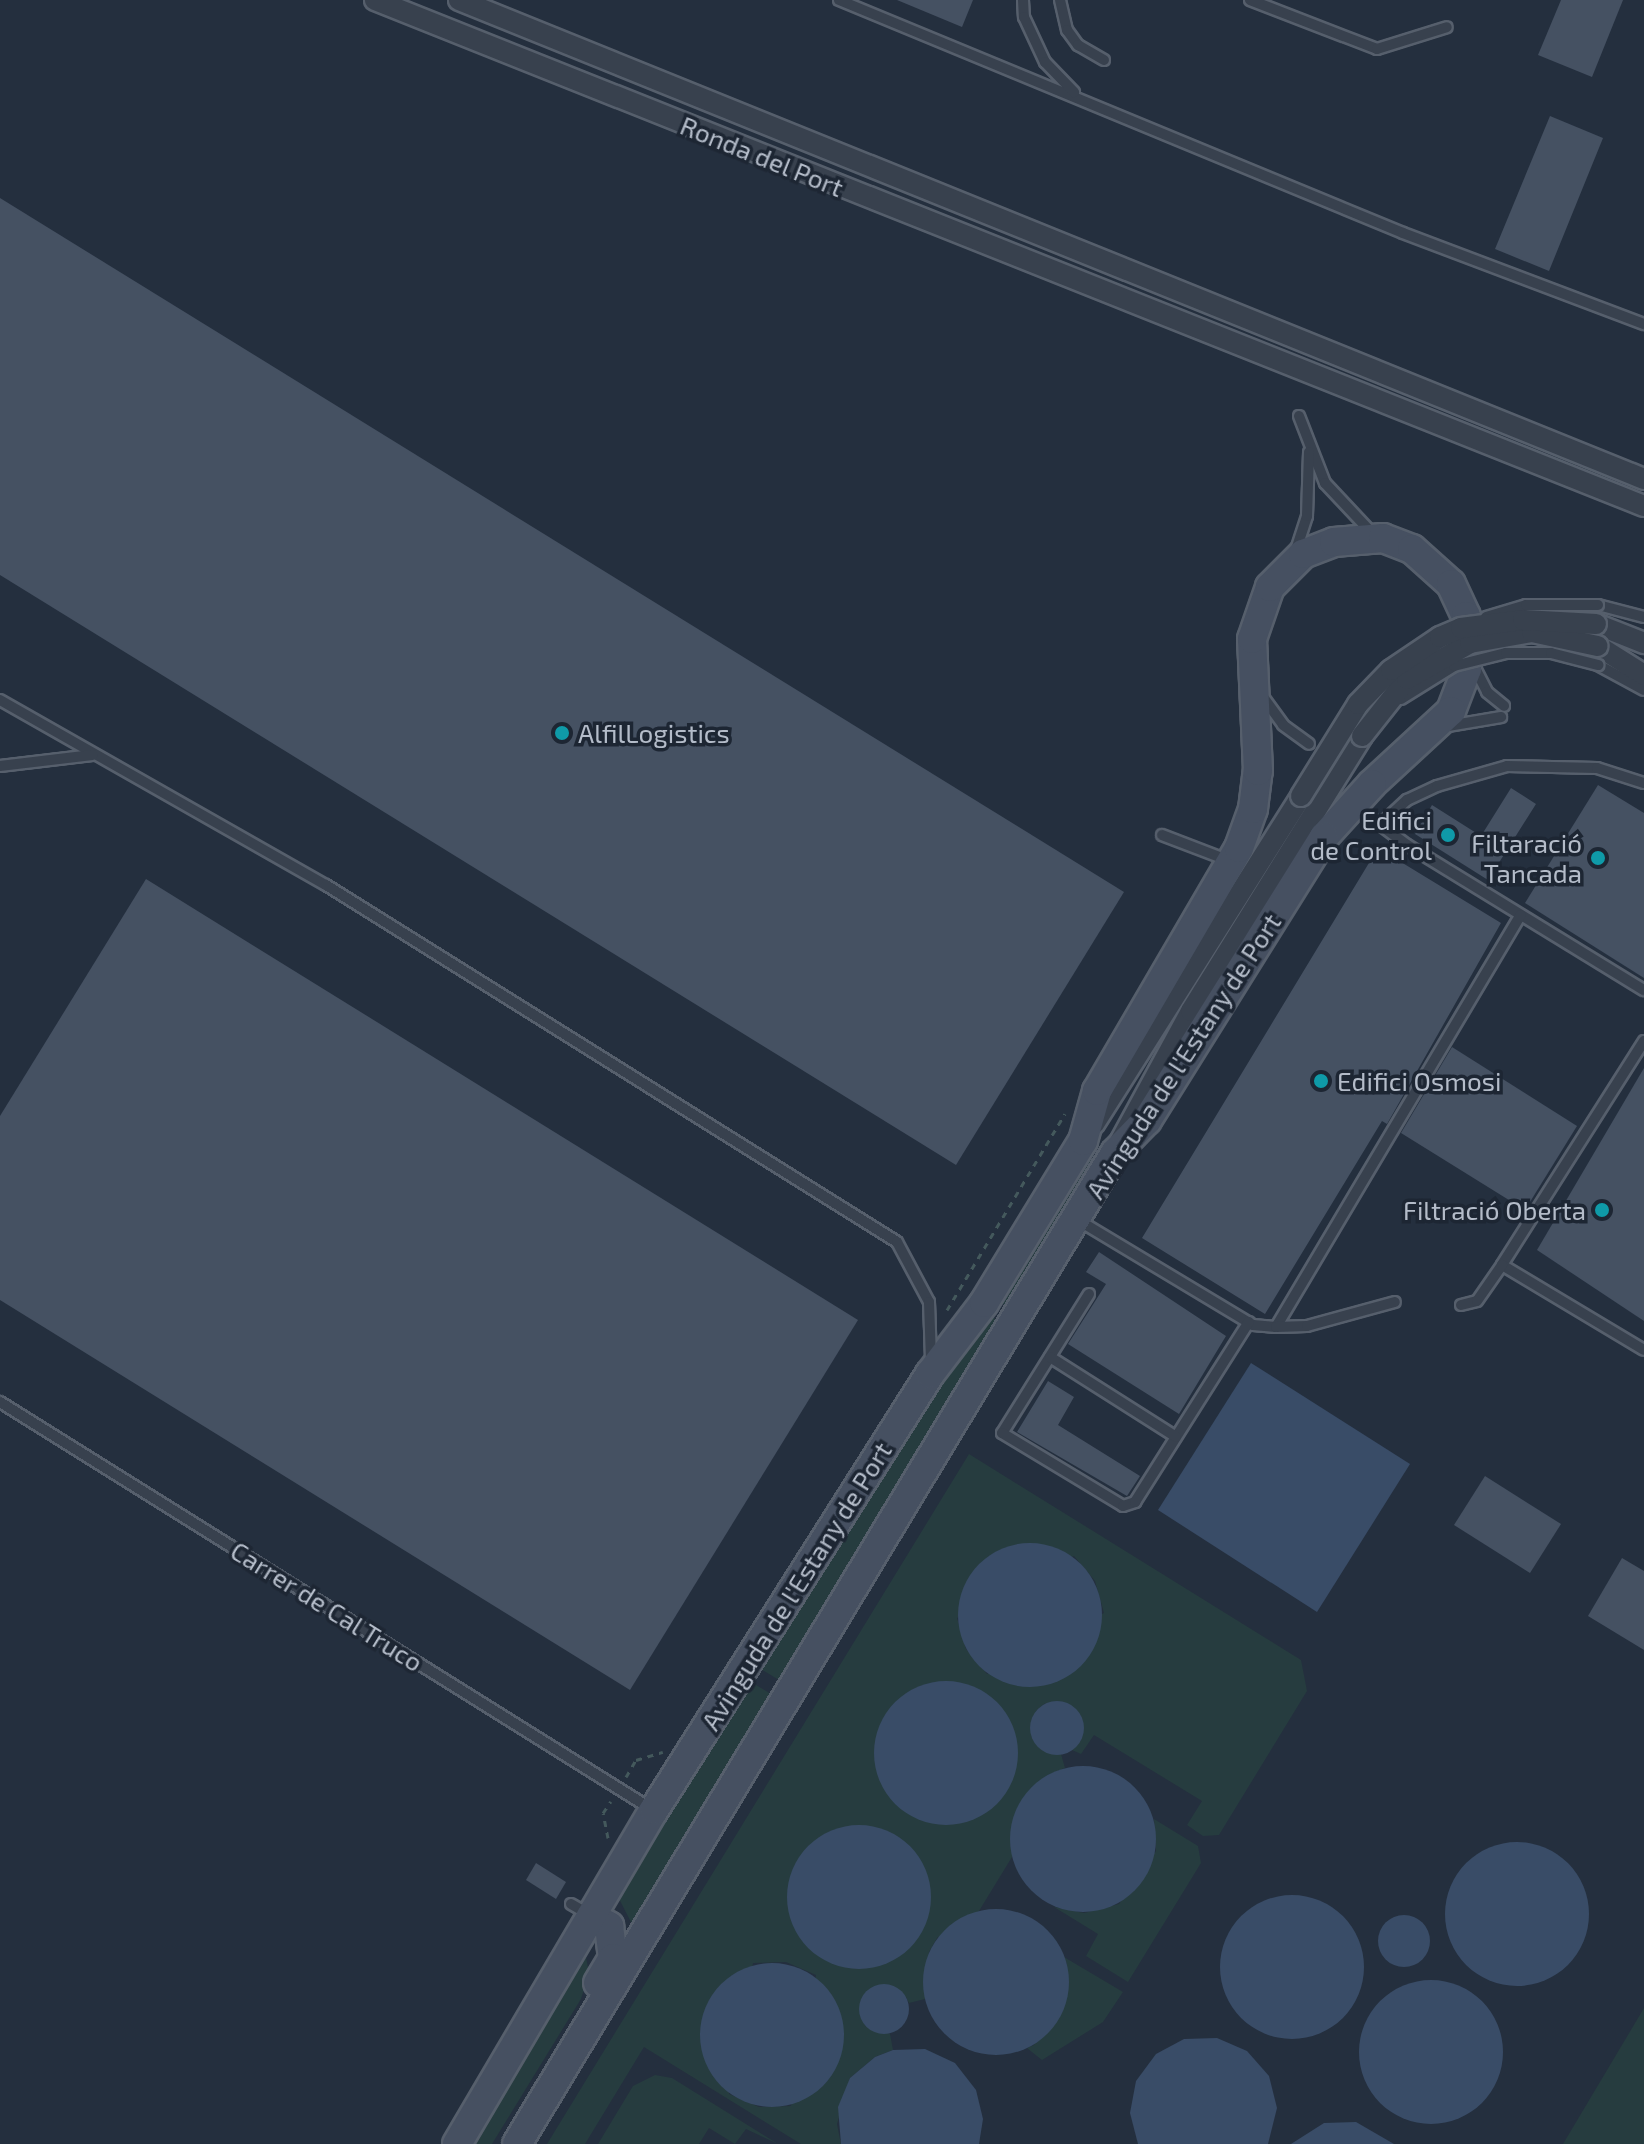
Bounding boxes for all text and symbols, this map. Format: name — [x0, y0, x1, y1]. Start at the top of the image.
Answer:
street label: Ronda del Port — [676, 109, 848, 203]
place label: AlfilLogistics — [578, 717, 730, 749]
marker: AlfilLogistics — [553, 724, 571, 742]
place label: Edifici de Control — [1310, 804, 1432, 866]
marker: Edifici de Control — [1439, 826, 1457, 844]
place label: Filtaració Tancada — [1471, 827, 1582, 888]
marker: Filtaració Tancada — [1589, 849, 1607, 867]
street label: Avinguda de l'Estany de Port — [1079, 907, 1287, 1205]
place label: Edifici Osmosi — [1337, 1065, 1501, 1097]
marker: Edifici Osmosi — [1312, 1072, 1330, 1090]
place label: Filtració Oberta — [1403, 1194, 1586, 1226]
marker: Filtració Oberta — [1593, 1201, 1611, 1219]
street label: Avinguda de l'Estany de Port — [694, 1436, 898, 1736]
street label: Carrer de Cal Truco — [224, 1534, 430, 1678]

